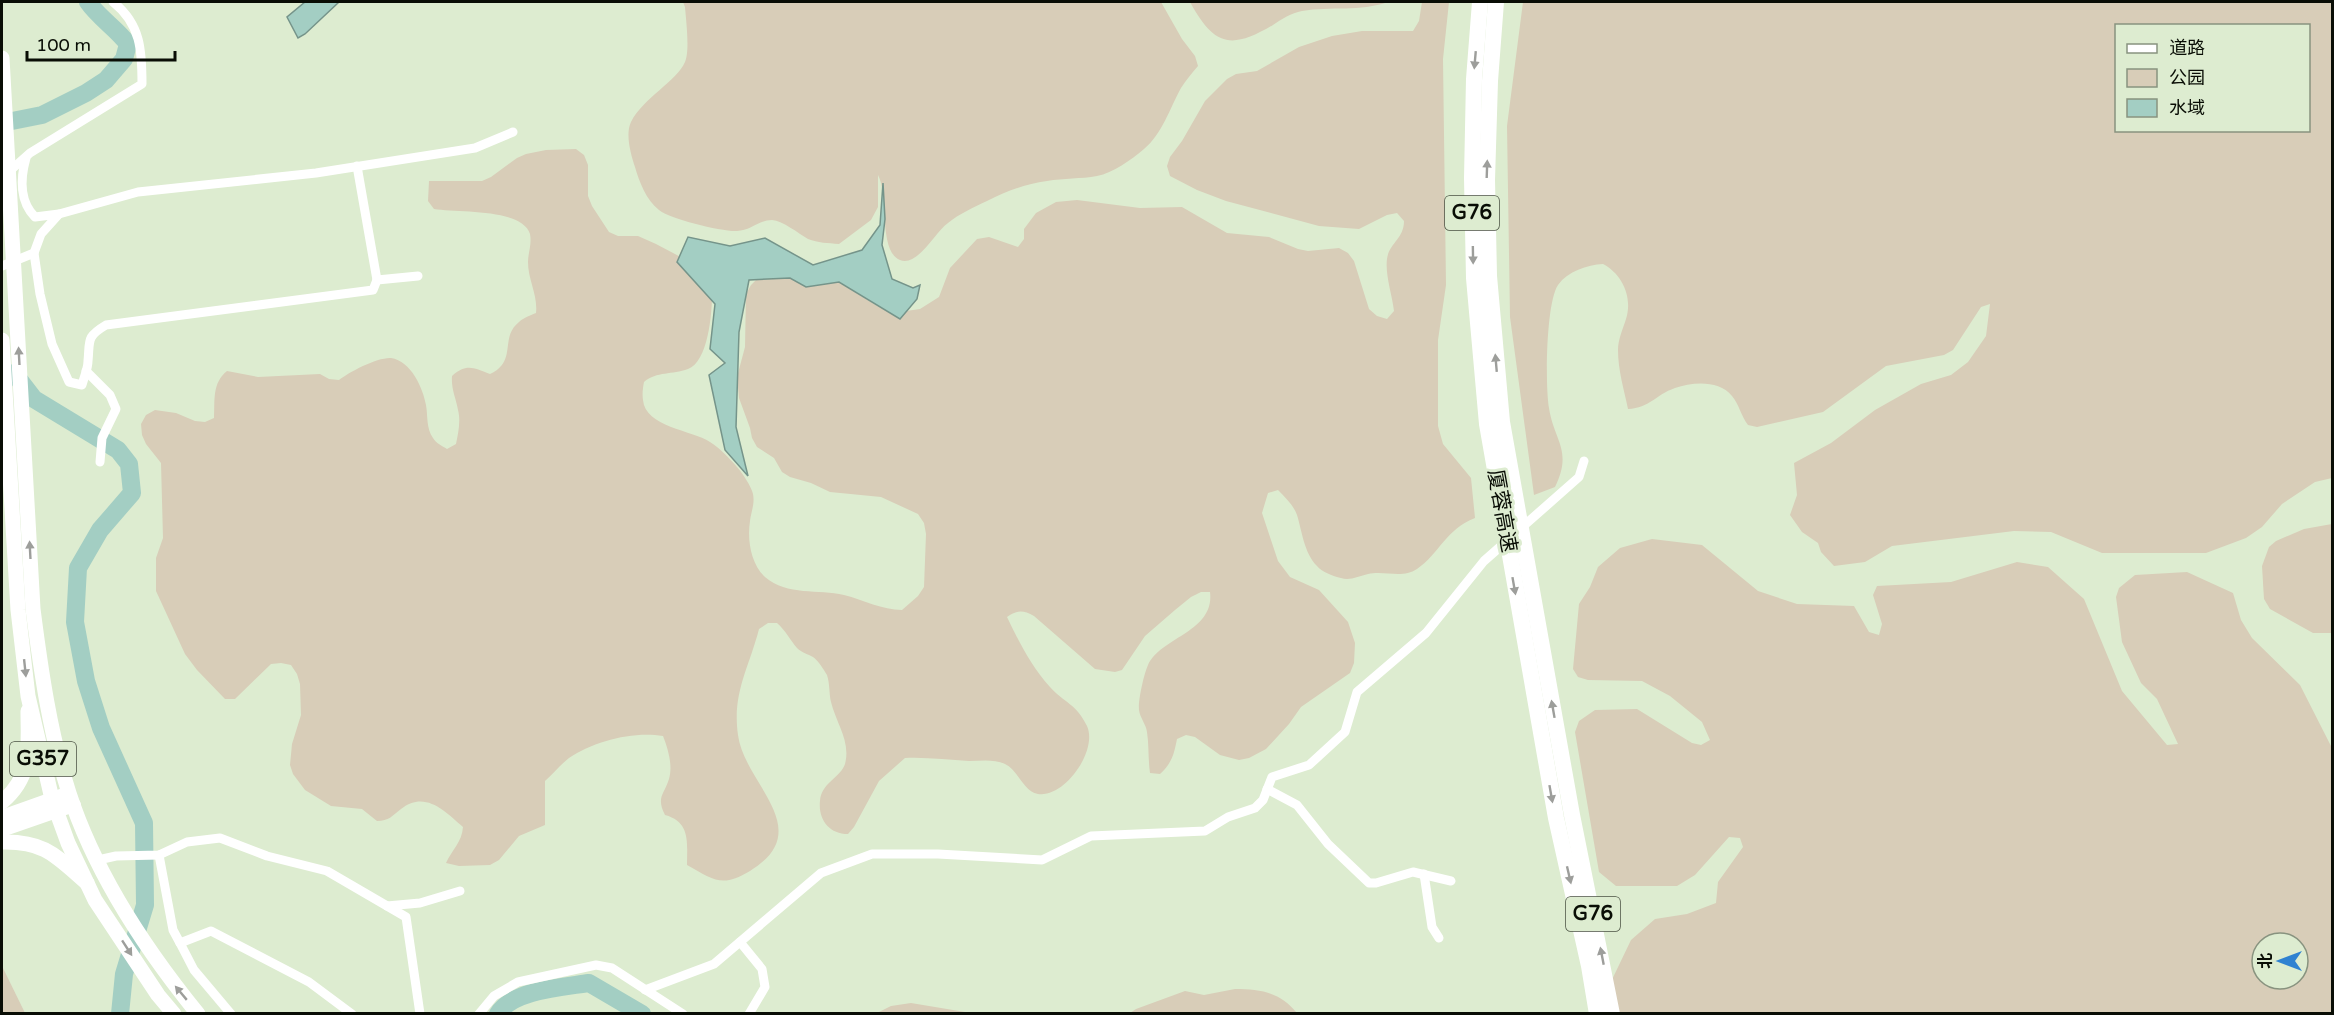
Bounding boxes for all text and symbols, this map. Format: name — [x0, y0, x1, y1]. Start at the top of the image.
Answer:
scale bar — [27, 24, 176, 62]
legend — [2115, 24, 2310, 132]
text: 100 m — [36, 34, 91, 56]
text: 道路 — [2169, 37, 2205, 59]
one-way arrow — [1470, 50, 1480, 69]
text: 公园 — [2169, 67, 2205, 89]
text: 水域 — [2169, 97, 2205, 119]
one-way arrow — [1483, 159, 1492, 178]
road number: G76 — [1445, 196, 1499, 230]
one-way arrow — [1469, 245, 1478, 264]
one-way arrow — [14, 346, 23, 365]
one-way arrow — [1491, 354, 1501, 373]
street label: 厦蓉高速 — [1482, 467, 1522, 555]
one-way arrow — [25, 541, 34, 560]
one-way arrow — [1510, 576, 1519, 595]
one-way arrow — [20, 658, 30, 677]
one-way arrow — [1548, 700, 1557, 719]
road number: G357 — [10, 742, 76, 776]
one-way arrow — [1547, 785, 1556, 804]
one-way arrow — [1564, 866, 1574, 885]
road number: G76 — [1566, 897, 1620, 931]
north arrow — [2250, 931, 2310, 991]
one-way arrow — [121, 939, 132, 956]
one-way arrow — [1597, 946, 1606, 965]
text: 北 — [2256, 953, 2276, 969]
one-way arrow — [175, 986, 188, 1001]

